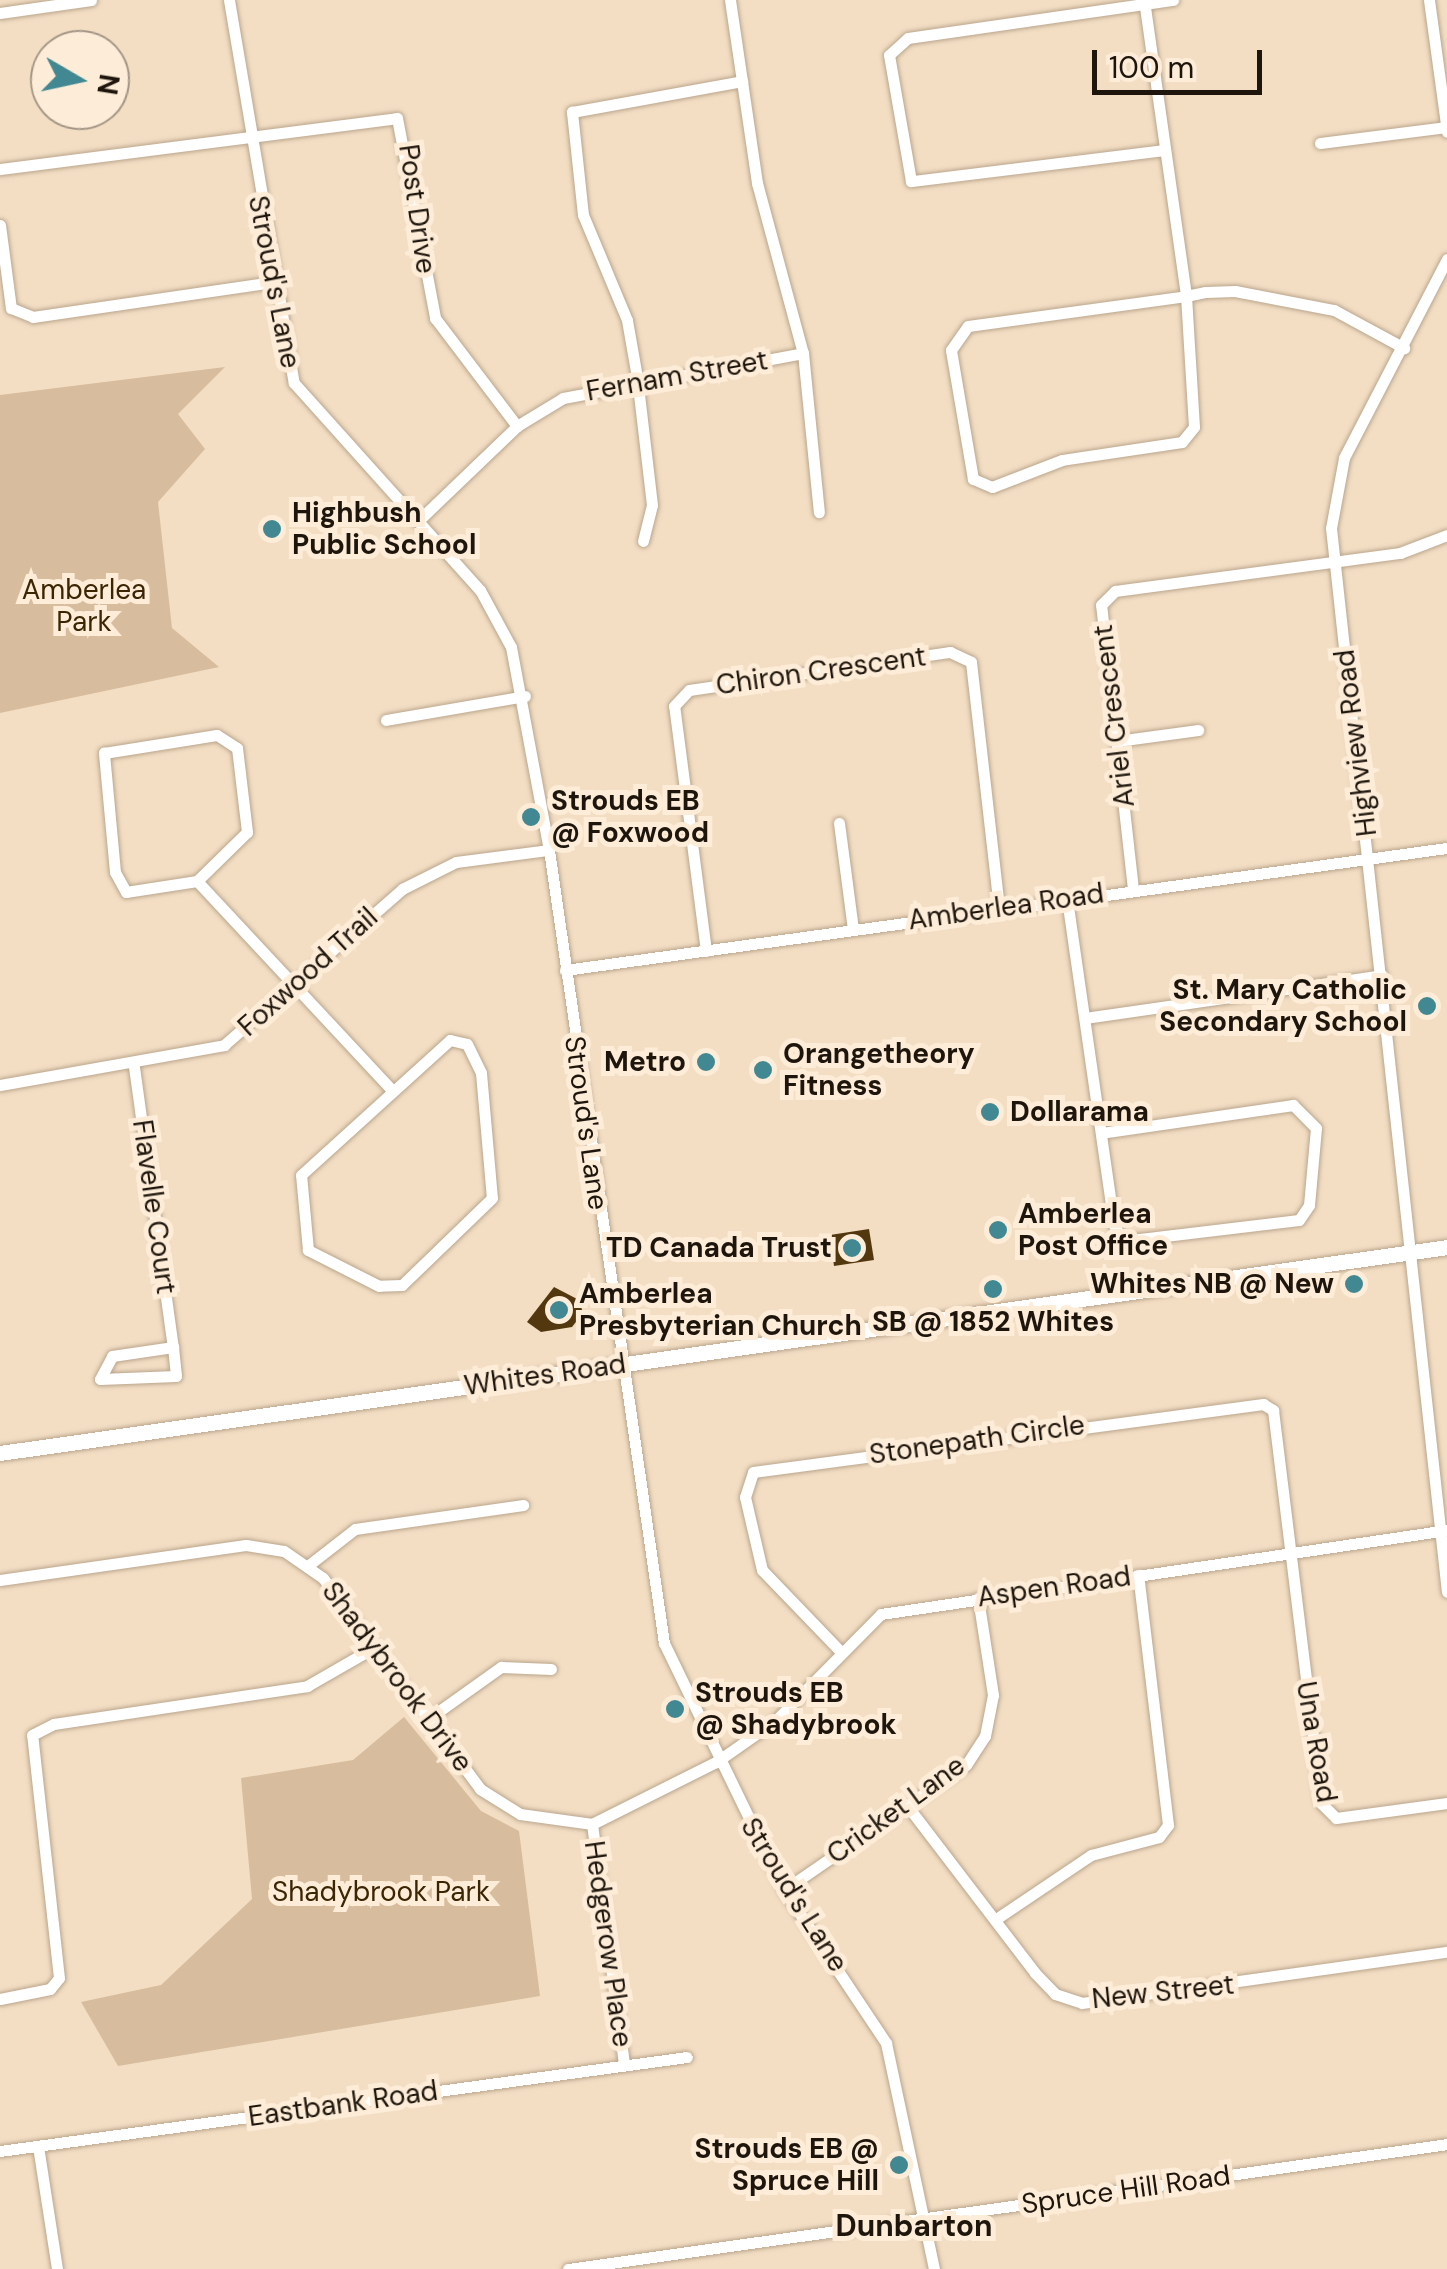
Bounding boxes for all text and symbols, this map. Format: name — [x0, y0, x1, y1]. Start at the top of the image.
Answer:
north arrow — [30, 30, 130, 130]
scale bar — [1097, 30, 1267, 92]
text: 100 m — [1109, 48, 1194, 87]
text: N — [88, 71, 128, 97]
street label: Post Drive — [391, 142, 443, 276]
street label: Stroud's Lane — [241, 193, 307, 371]
street label: Fernam Street — [584, 344, 770, 408]
place label: Highbush Public School — [292, 496, 476, 562]
marker: Highbush Public School — [261, 518, 283, 540]
park label: Amberlea Park — [22, 573, 146, 639]
street label: Ariel Crescent — [1086, 623, 1142, 809]
street label: Chiron Crescent — [714, 640, 928, 702]
street label: Highview Road — [1328, 648, 1384, 838]
place label: Strouds EB @ Foxwood — [551, 784, 709, 850]
marker: Strouds EB @ Foxwood — [520, 806, 542, 828]
street label: Amberlea Road — [906, 877, 1106, 937]
street label: Foxwood Trail — [231, 901, 385, 1043]
place label: St. Mary Catholic Secondary School — [1159, 973, 1407, 1039]
marker: St. Mary Catholic Secondary School — [1416, 995, 1438, 1017]
street label: Stroud's Lane — [557, 1034, 615, 1212]
place label: Orangetheory Fitness — [783, 1037, 975, 1103]
place label: Metro — [604, 1045, 686, 1079]
marker: Metro — [695, 1051, 717, 1073]
marker: Orangetheory Fitness — [752, 1059, 774, 1081]
place label: Dollarama — [1010, 1095, 1149, 1129]
marker: Dollarama — [979, 1101, 1001, 1123]
street label: Flavelle Court — [125, 1118, 183, 1296]
place label: Amberlea Post Office — [1018, 1197, 1168, 1263]
marker: Amberlea Post Office — [987, 1219, 1009, 1241]
place label: TD Canada Trust — [606, 1231, 832, 1265]
marker: TD Canada Trust — [841, 1237, 863, 1259]
place label: Whites NB @ New — [1090, 1267, 1334, 1301]
marker: Whites NB @ New — [1343, 1273, 1365, 1295]
place label: Amberlea Presbyterian Church — [579, 1277, 862, 1343]
marker: SB @ 1852 Whites — [982, 1278, 1004, 1300]
marker: Amberlea Presbyterian Church — [548, 1299, 570, 1321]
place label: SB @ 1852 Whites — [872, 1305, 1114, 1339]
street label: Whites Road — [462, 1347, 628, 1403]
street label: Stonepath Circle — [867, 1408, 1087, 1472]
street label: Aspen Road — [975, 1560, 1133, 1614]
street label: Shadybrook Drive — [315, 1575, 479, 1779]
place label: Strouds EB @ Shadybrook — [695, 1676, 897, 1742]
street label: Una Road — [1289, 1679, 1343, 1805]
marker: Strouds EB @ Shadybrook — [664, 1698, 686, 1720]
street label: Cricket Lane — [821, 1749, 971, 1871]
street label: Stroud's Lane — [733, 1812, 855, 1978]
street label: Hedgerow Place — [577, 1839, 639, 2049]
park label: Shadybrook Park — [272, 1875, 490, 1909]
street label: New Street — [1090, 1968, 1236, 2016]
street label: Eastbank Road — [246, 2074, 440, 2134]
place label: Strouds EB @ Spruce Hill — [695, 2132, 879, 2198]
marker: Strouds EB @ Spruce Hill — [888, 2154, 910, 2176]
street label: Spruce Hill Road — [1019, 2159, 1233, 2221]
district label: Dunbarton — [835, 2208, 993, 2244]

